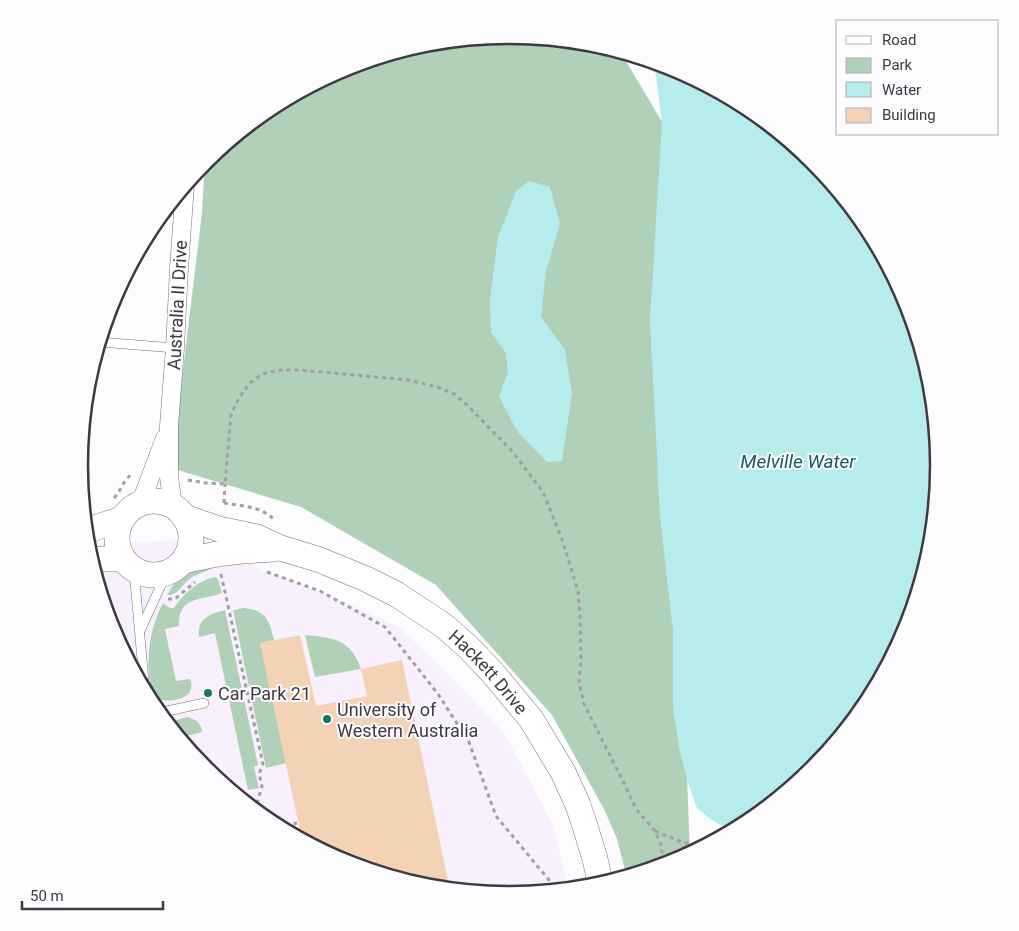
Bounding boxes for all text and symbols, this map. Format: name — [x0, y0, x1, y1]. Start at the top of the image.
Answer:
legend — [836, 20, 999, 135]
text: Road — [882, 31, 916, 49]
text: Park — [882, 56, 913, 74]
text: Water — [882, 81, 921, 99]
text: Building — [882, 106, 936, 124]
street label: Australia II Drive — [163, 240, 191, 370]
water label: Melville Water — [740, 450, 856, 473]
street label: Hackett Drive — [445, 625, 533, 718]
place label: Car Park 21 — [218, 683, 311, 704]
marker: Car Park 21 — [202, 687, 214, 699]
place label: University of Western Australia — [337, 699, 478, 741]
marker: University of Western Australia — [321, 713, 333, 725]
scale bar — [22, 878, 164, 910]
text: 50 m — [30, 887, 64, 905]

